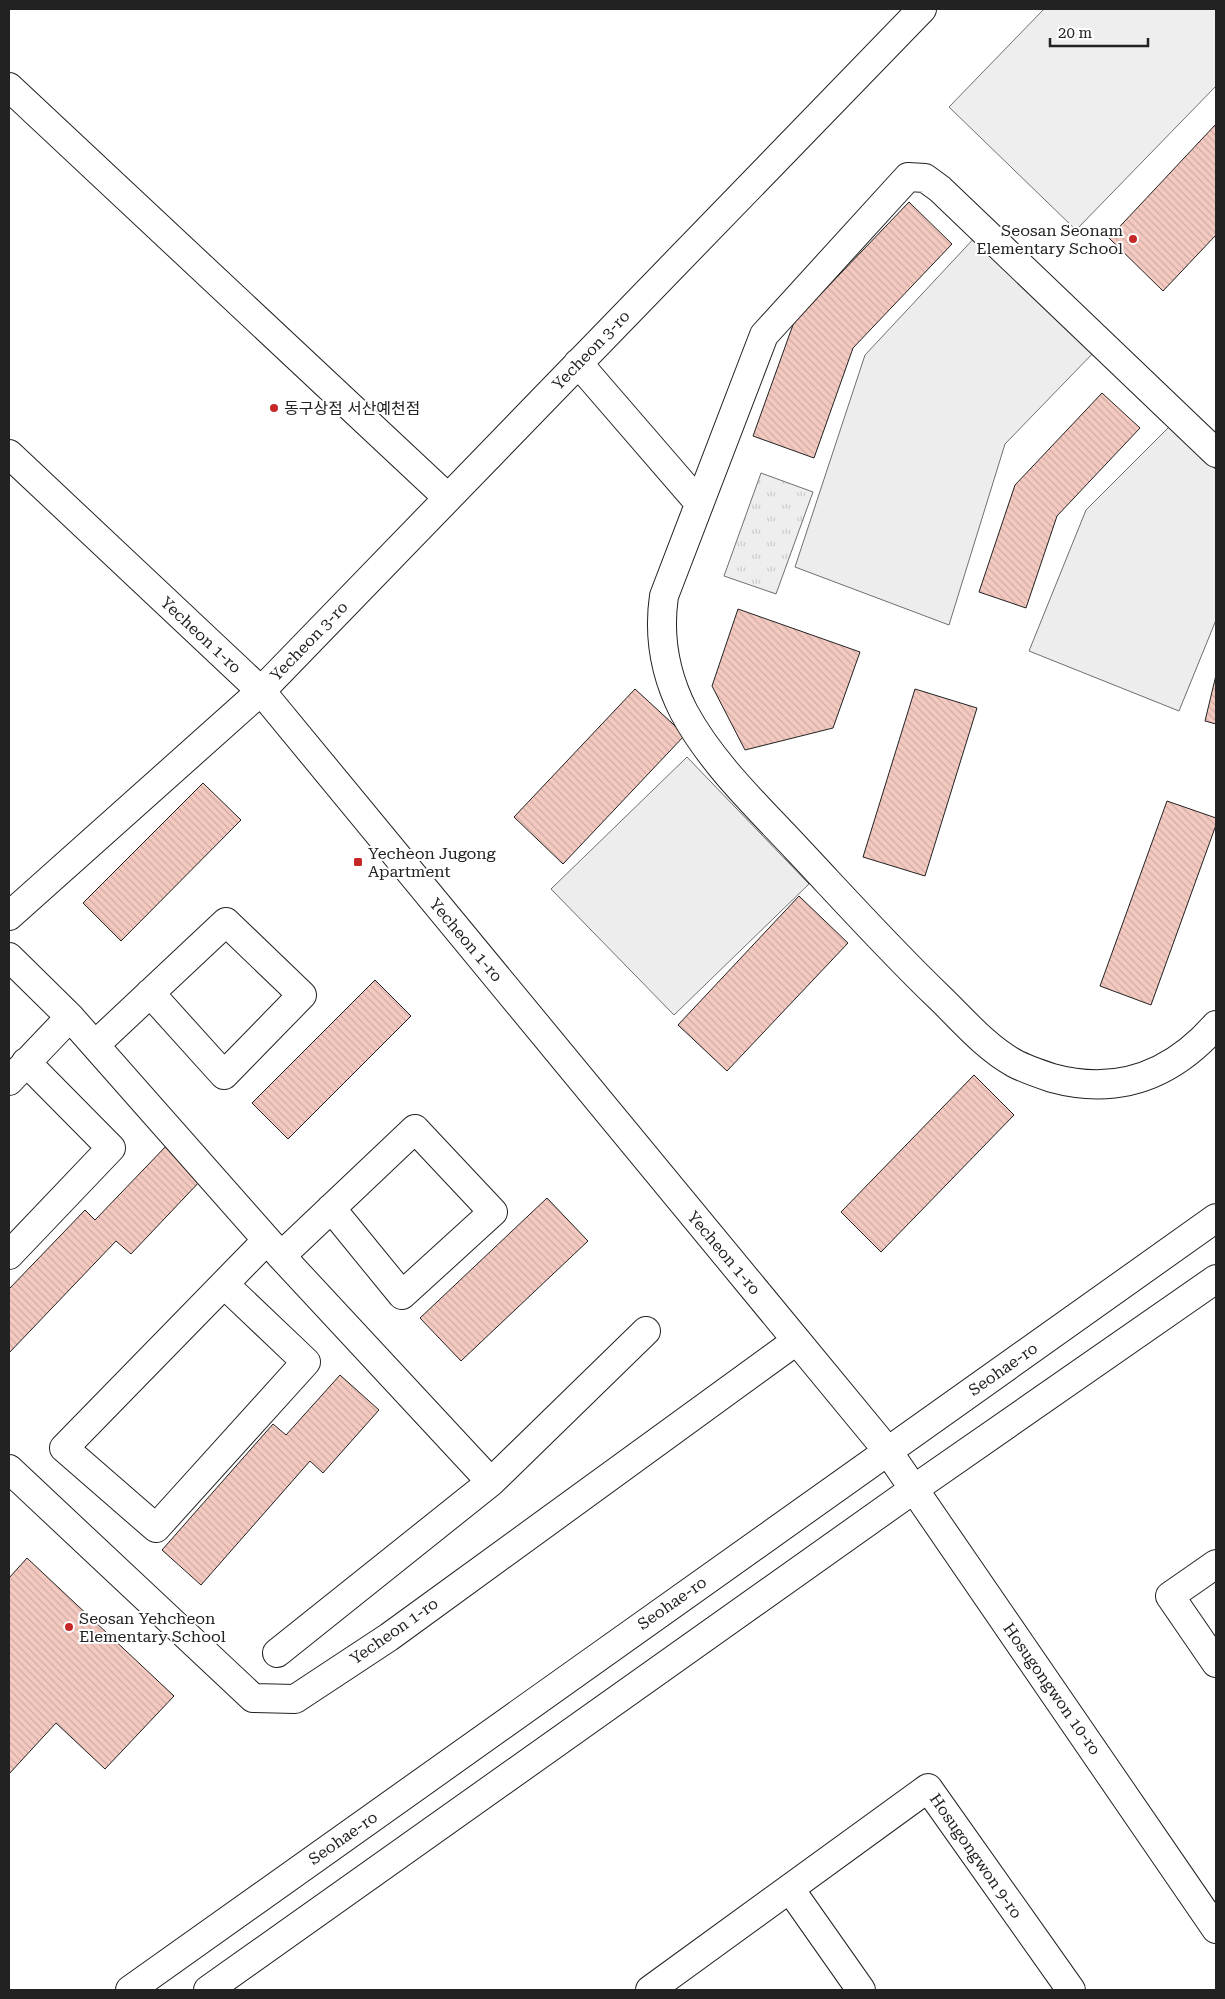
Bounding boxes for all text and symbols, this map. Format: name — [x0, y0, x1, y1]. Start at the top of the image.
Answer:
scale bar — [1050, 15, 1148, 47]
text: 20 m — [1058, 24, 1093, 42]
place label: Seosan Seonam Elementary School — [976, 221, 1123, 258]
marker: Seosan Seonam Elementary School — [1127, 233, 1139, 245]
street label: Yecheon 3-ro — [548, 306, 634, 394]
place label: 동구상점 서산예천점 — [284, 399, 421, 418]
marker: 동구상점 서산예천점 — [268, 402, 280, 414]
street label: Yecheon 1-ro — [157, 593, 245, 677]
street label: Yecheon 3-ro — [266, 597, 352, 685]
place label: Yecheon Jugong Apartment — [368, 844, 497, 881]
marker: Yecheon Jugong Apartment — [352, 856, 364, 868]
street label: Yecheon 1-ro — [426, 894, 507, 986]
street label: Yecheon 1-ro — [684, 1207, 765, 1299]
street label: Seohae-ro — [965, 1338, 1041, 1400]
street label: Seohae-ro — [634, 1572, 710, 1634]
street label: Yecheon 1-ro — [346, 1594, 442, 1668]
place label: Seosan Yehcheon Elementary School — [79, 1609, 226, 1646]
street label: Hosugongwon 10-ro — [999, 1619, 1105, 1759]
marker: Seosan Yehcheon Elementary School — [63, 1621, 75, 1633]
street label: Hosugongwon 9-ro — [926, 1790, 1026, 1922]
street label: Seohae-ro — [305, 1807, 381, 1869]

